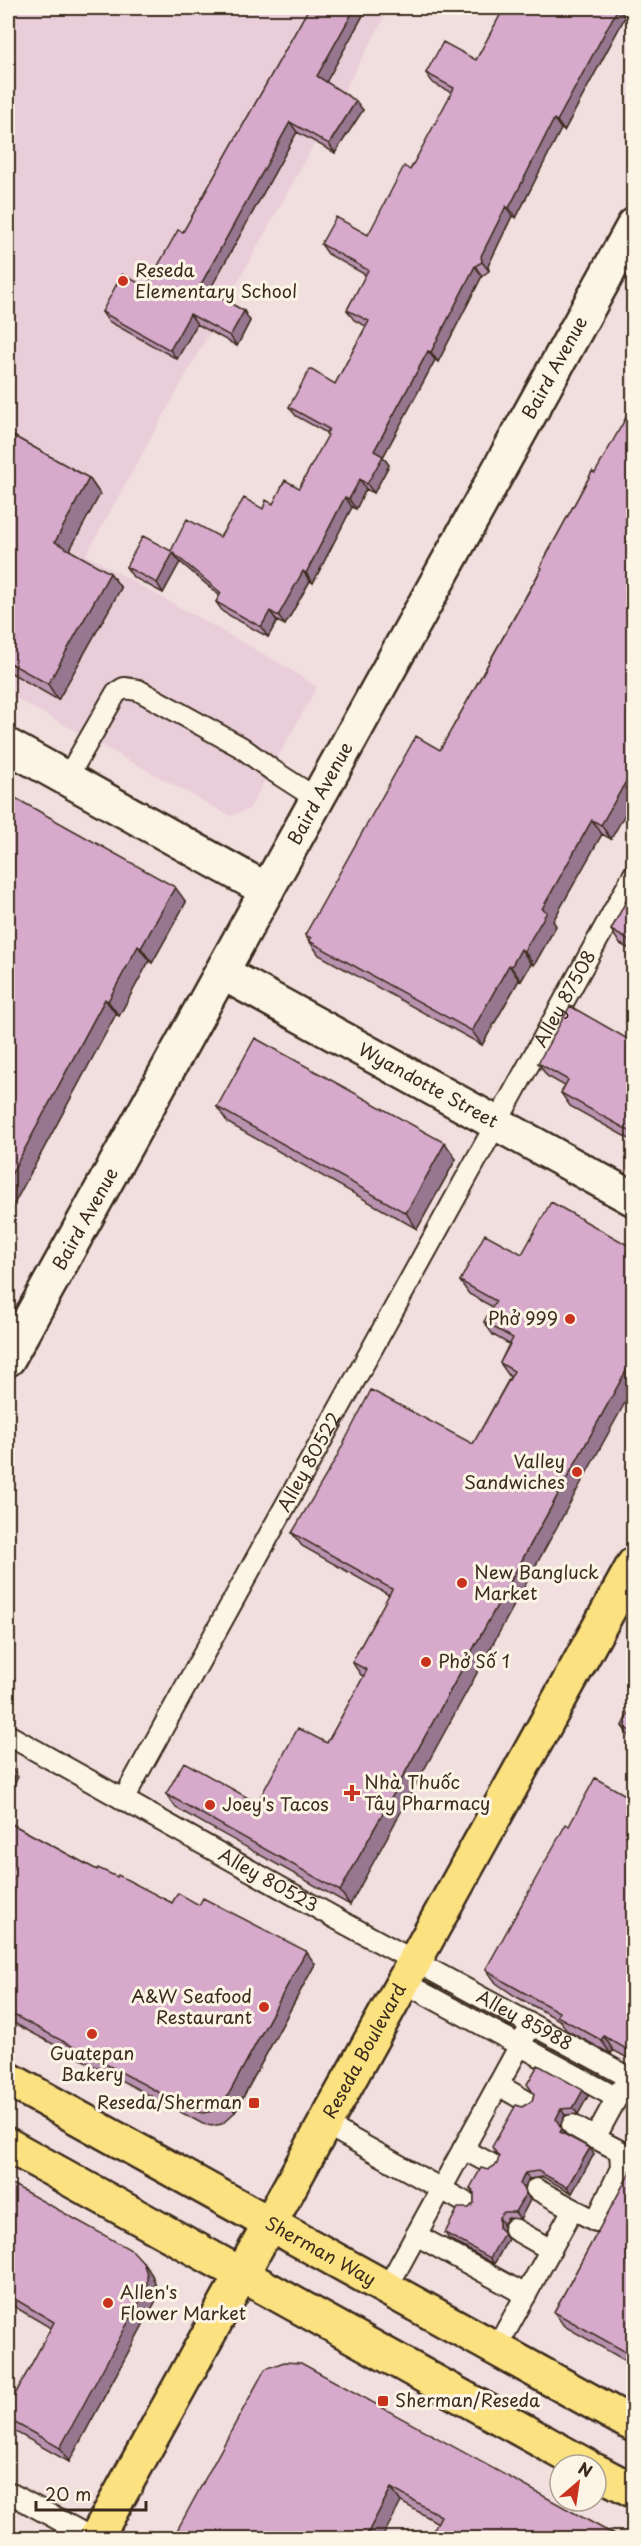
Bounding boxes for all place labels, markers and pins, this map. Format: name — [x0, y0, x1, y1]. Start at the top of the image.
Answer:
place label: Reseda Elementary School — [135, 256, 297, 304]
marker: Reseda Elementary School — [116, 274, 130, 288]
place label: Phở 999 — [488, 1304, 558, 1331]
marker: Phở 999 — [563, 1312, 577, 1326]
place label: Valley Sandwiches — [464, 1447, 565, 1495]
marker: Valley Sandwiches — [570, 1465, 584, 1479]
place label: New Bangluck Market — [474, 1558, 599, 1606]
marker: New Bangluck Market — [455, 1576, 469, 1590]
place label: Phở Số 1 — [438, 1647, 510, 1674]
marker: Phở Số 1 — [419, 1655, 433, 1669]
place label: Nhà Thuốc Tây Pharmacy — [364, 1768, 490, 1816]
marker: Nhà Thuốc Tây Pharmacy — [345, 1786, 359, 1800]
place label: Joey's Tacos — [222, 1790, 329, 1817]
marker: Joey's Tacos — [203, 1798, 217, 1812]
place label: A&W Seafood Restaurant — [131, 1982, 252, 2030]
marker: A&W Seafood Restaurant — [257, 2000, 271, 2014]
marker: Guatepan Bakery — [85, 2027, 99, 2041]
place label: Guatepan Bakery — [50, 2039, 134, 2087]
place label: Reseda/Sherman — [97, 2088, 242, 2115]
marker: Reseda/Sherman — [247, 2096, 261, 2110]
place label: Allen's Flower Market — [120, 2278, 246, 2326]
marker: Allen's Flower Market — [101, 2296, 115, 2310]
place label: Sherman/Reseda — [395, 2386, 540, 2413]
marker: Sherman/Reseda — [376, 2394, 390, 2408]

